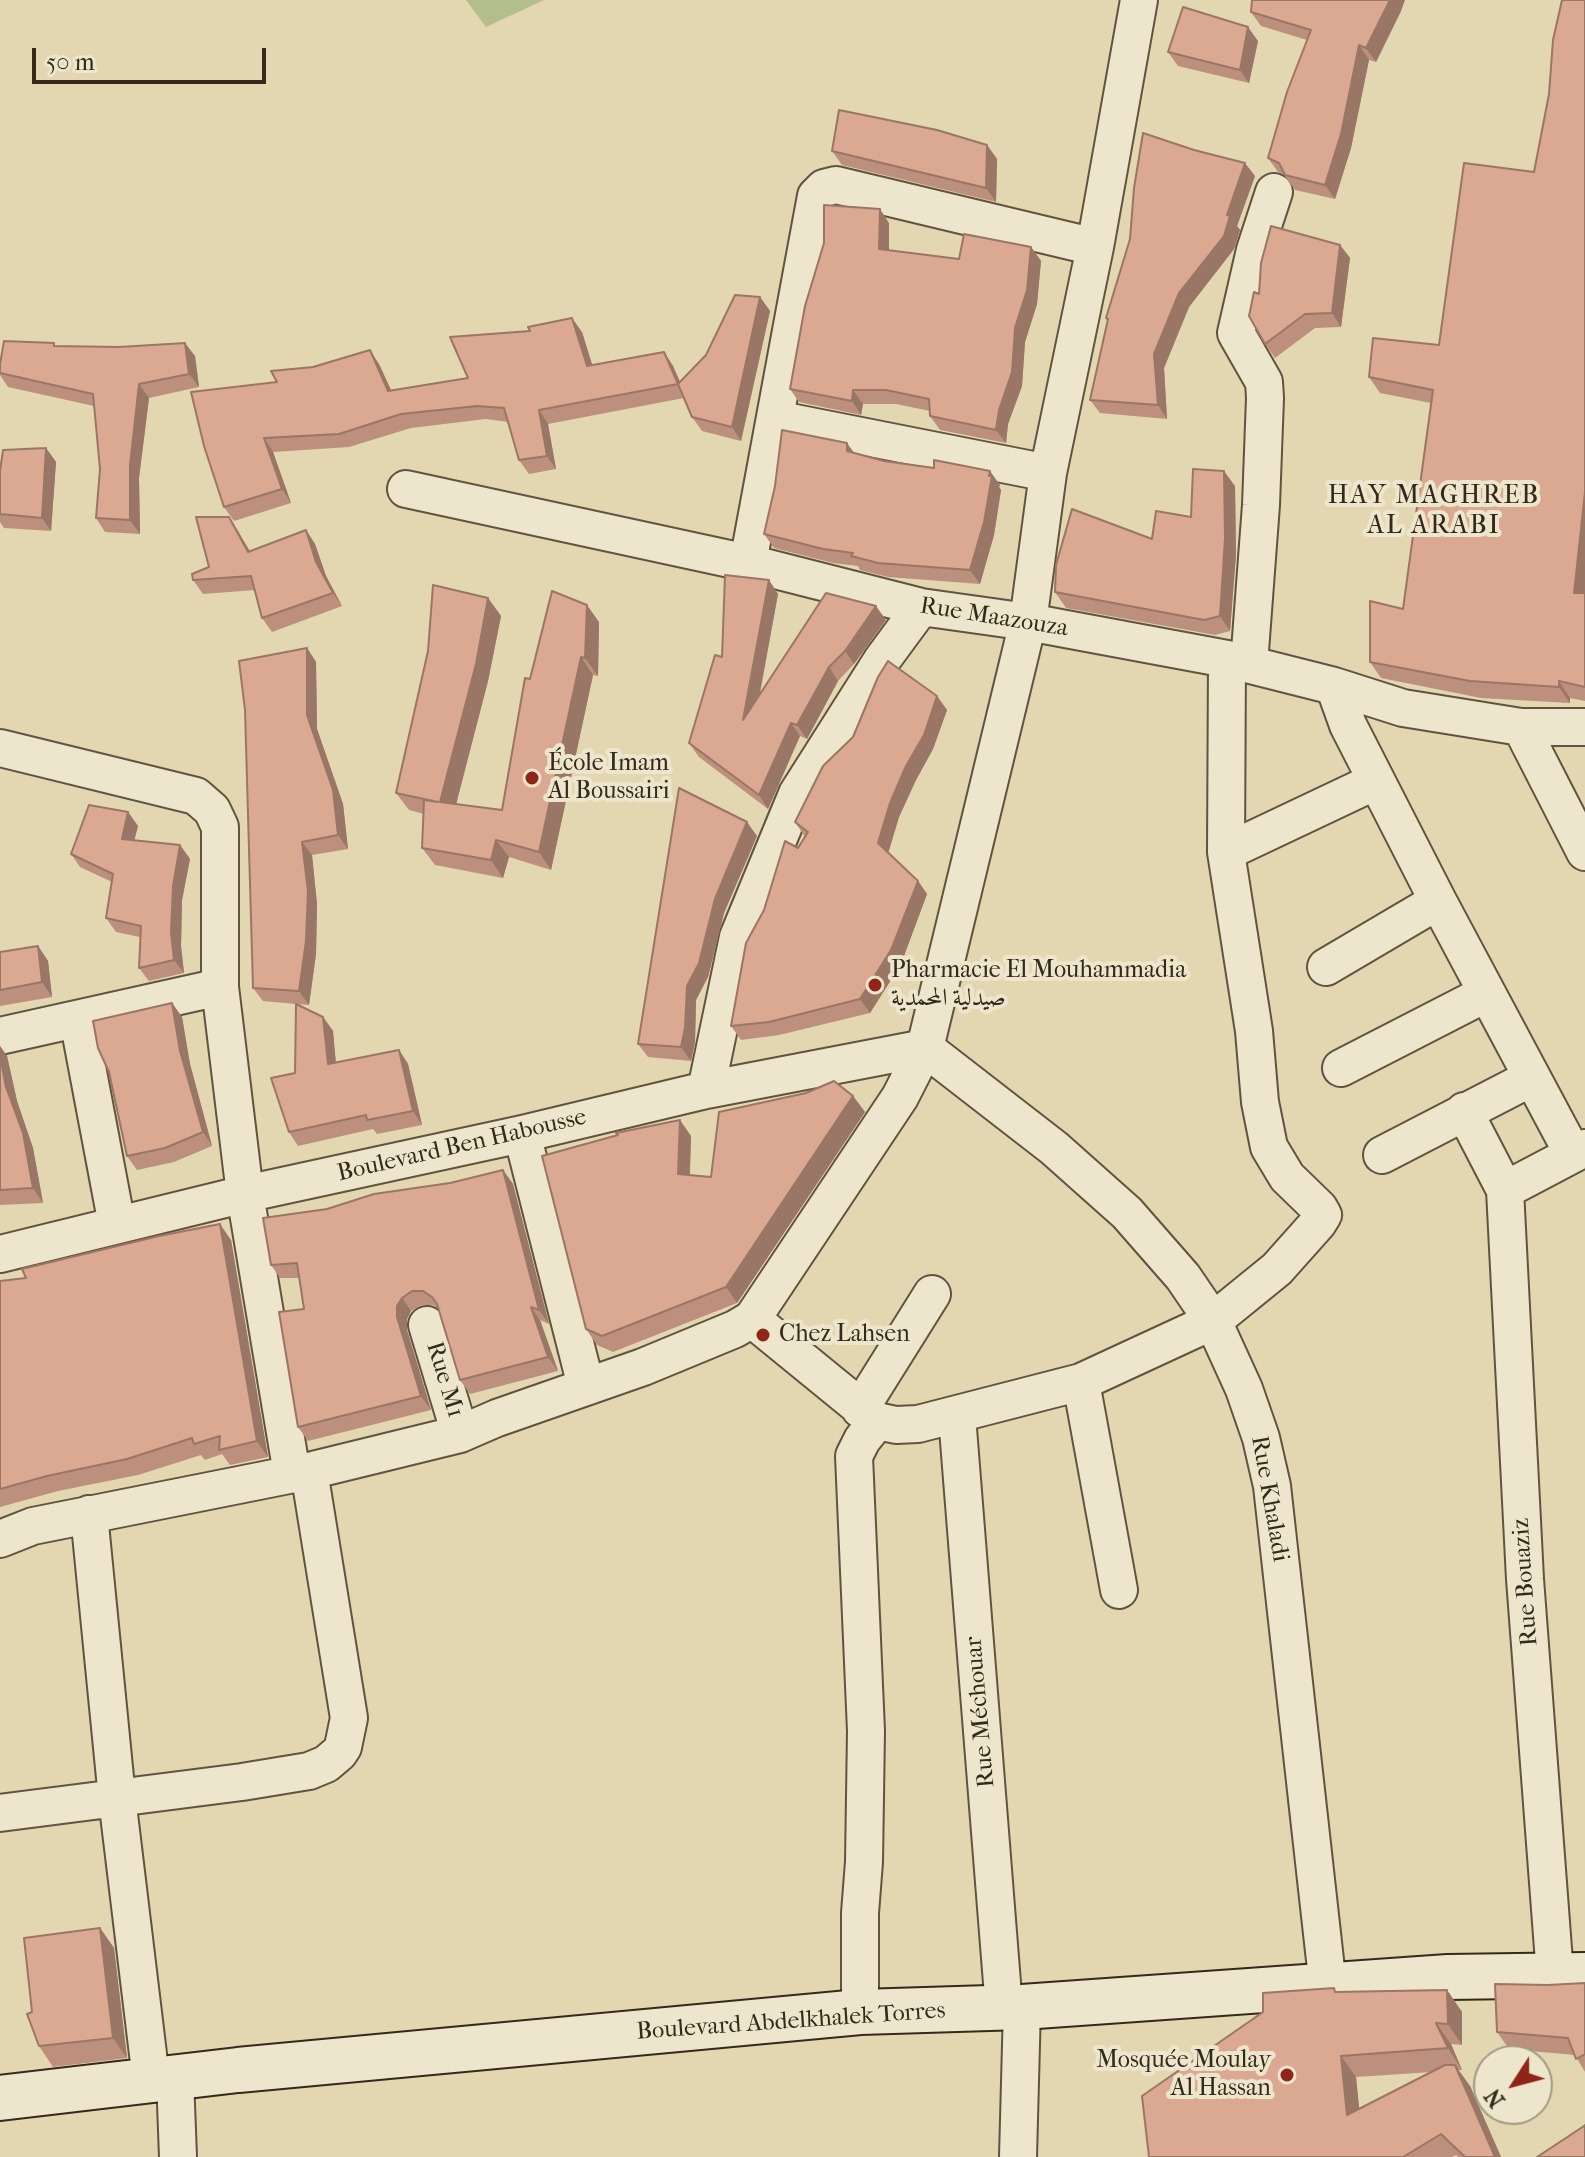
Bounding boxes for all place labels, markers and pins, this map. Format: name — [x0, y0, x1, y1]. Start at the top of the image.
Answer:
place label: École Imam Al Boussairi — [548, 750, 670, 806]
marker: École Imam Al Boussairi — [523, 769, 541, 787]
place label: Pharmacie El Mouhammadia صيدلية المحمدية — [891, 957, 1186, 1013]
marker: Pharmacie El Mouhammadia صيدلية المحمدية — [866, 976, 884, 994]
place label: Chez Lahsen — [779, 1321, 910, 1349]
marker: Chez Lahsen — [754, 1326, 772, 1344]
place label: Mosquée Moulay Al Hassan — [1096, 2047, 1271, 2103]
marker: Mosquée Moulay Al Hassan — [1278, 2066, 1296, 2084]

